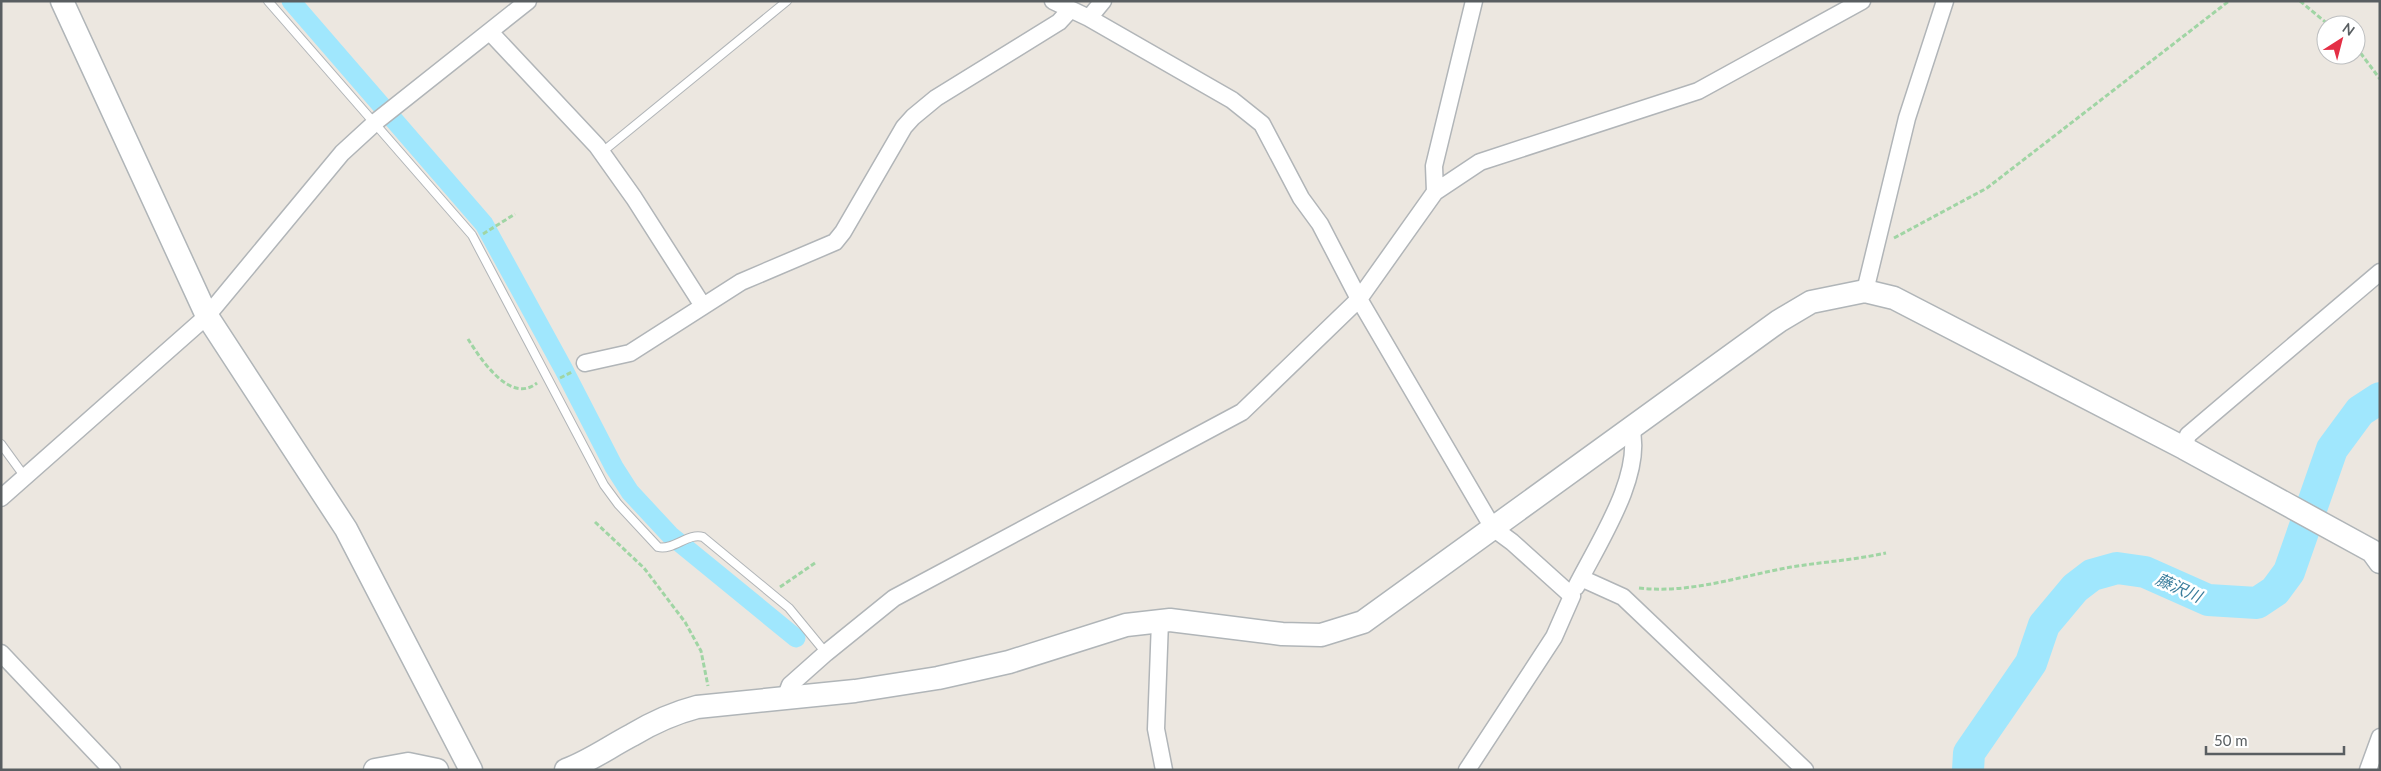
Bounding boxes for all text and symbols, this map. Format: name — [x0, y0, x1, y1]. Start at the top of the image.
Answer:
north arrow — [2316, 15, 2366, 65]
text: N — [2340, 19, 2358, 39]
water label: 藤沢川 — [2153, 569, 2207, 606]
scale bar — [2206, 724, 2344, 756]
text: 50 m — [2214, 731, 2248, 749]

